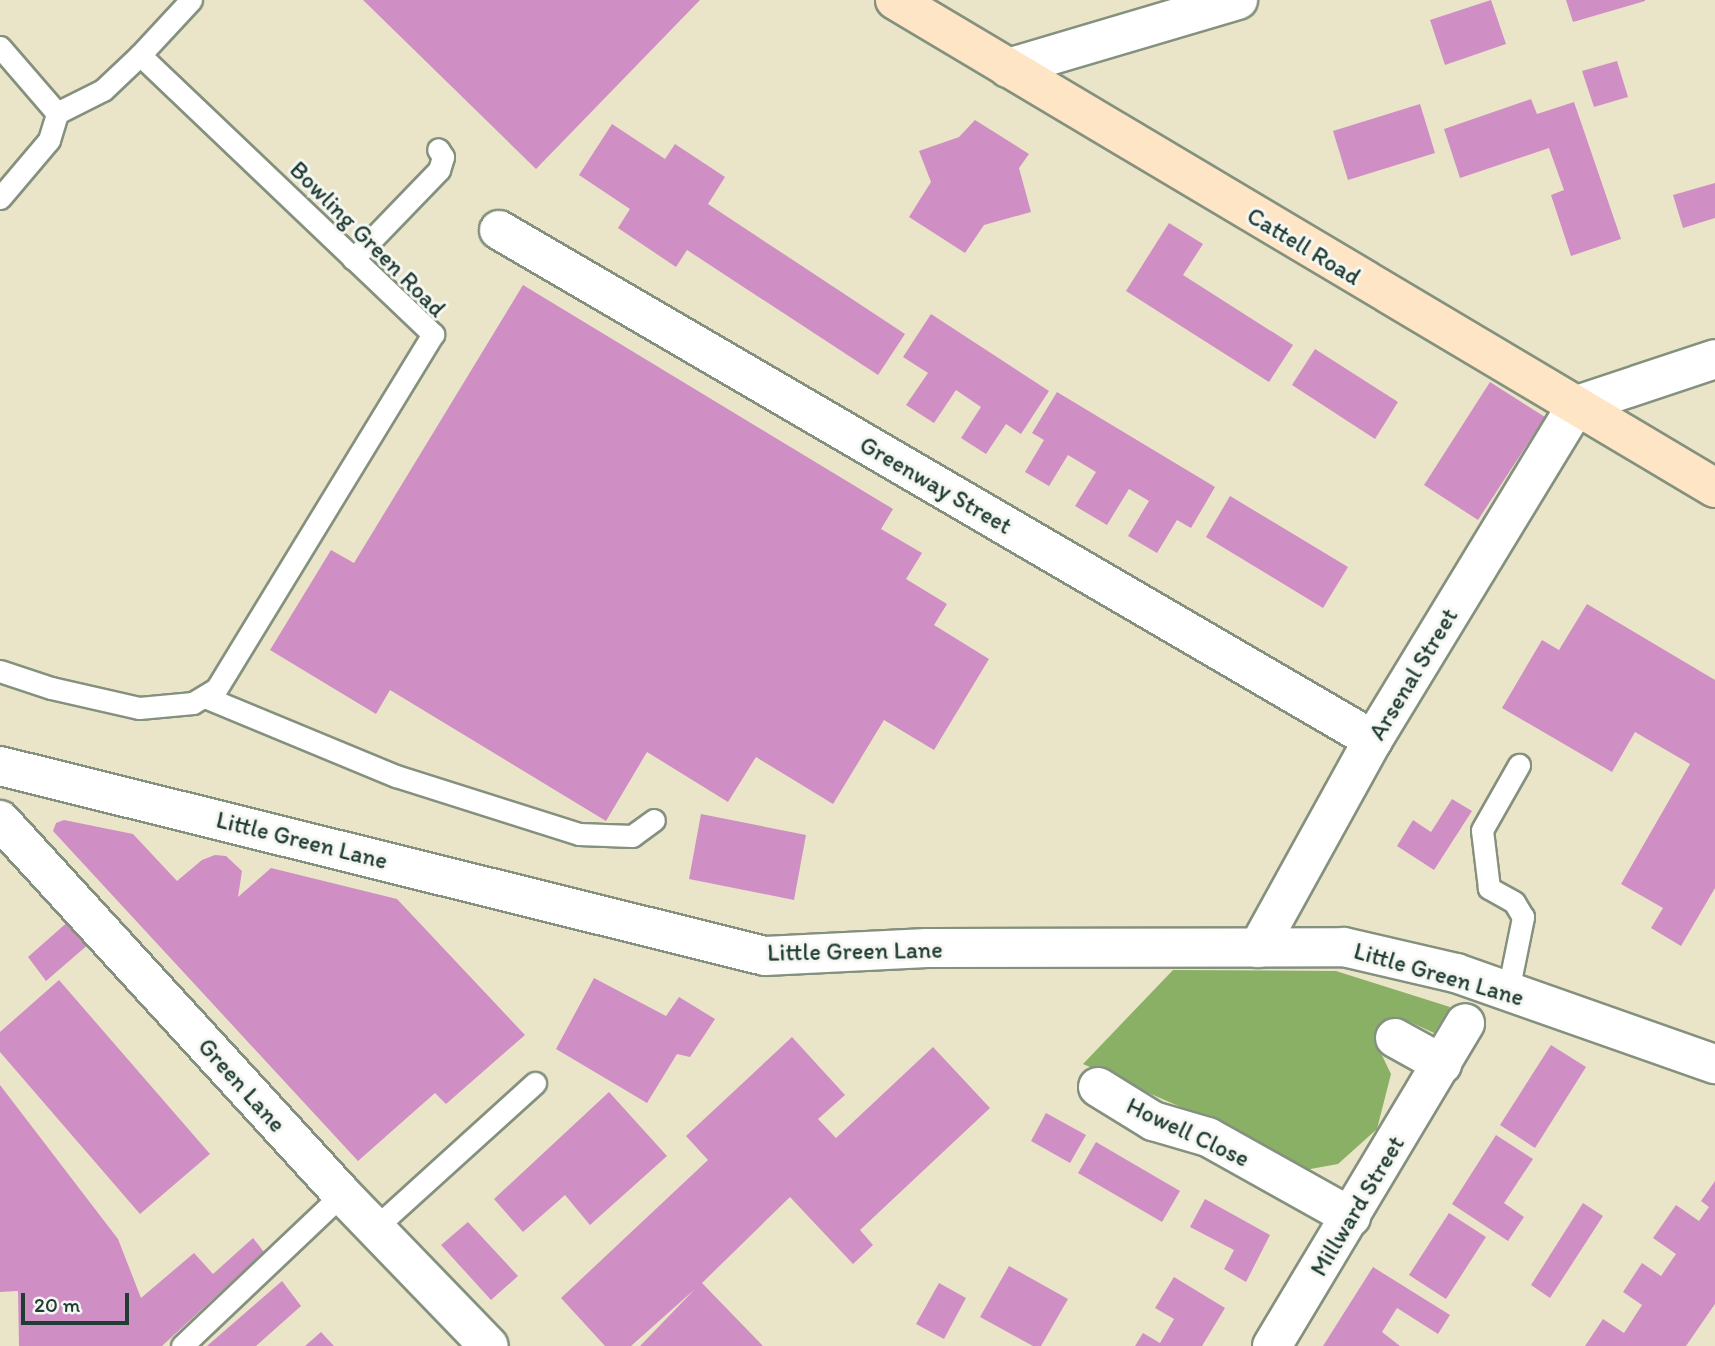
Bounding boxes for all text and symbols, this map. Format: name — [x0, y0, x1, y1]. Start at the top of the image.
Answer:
street label: Bowling Green Road — [285, 156, 451, 322]
street label: Cattell Road — [1242, 201, 1366, 291]
street label: Greenway Street — [855, 430, 1017, 540]
street label: Arsenal Street — [1363, 603, 1463, 745]
street label: Little Green Lane — [213, 805, 391, 875]
street label: Little Green Lane — [767, 935, 943, 967]
street label: Little Green Lane — [1351, 936, 1527, 1012]
street label: Green Lane — [192, 1032, 292, 1138]
street label: Howell Close — [1122, 1091, 1254, 1173]
street label: Millward Street — [1304, 1131, 1410, 1281]
scale bar — [24, 1280, 133, 1324]
text: 20 m — [34, 1292, 80, 1317]

